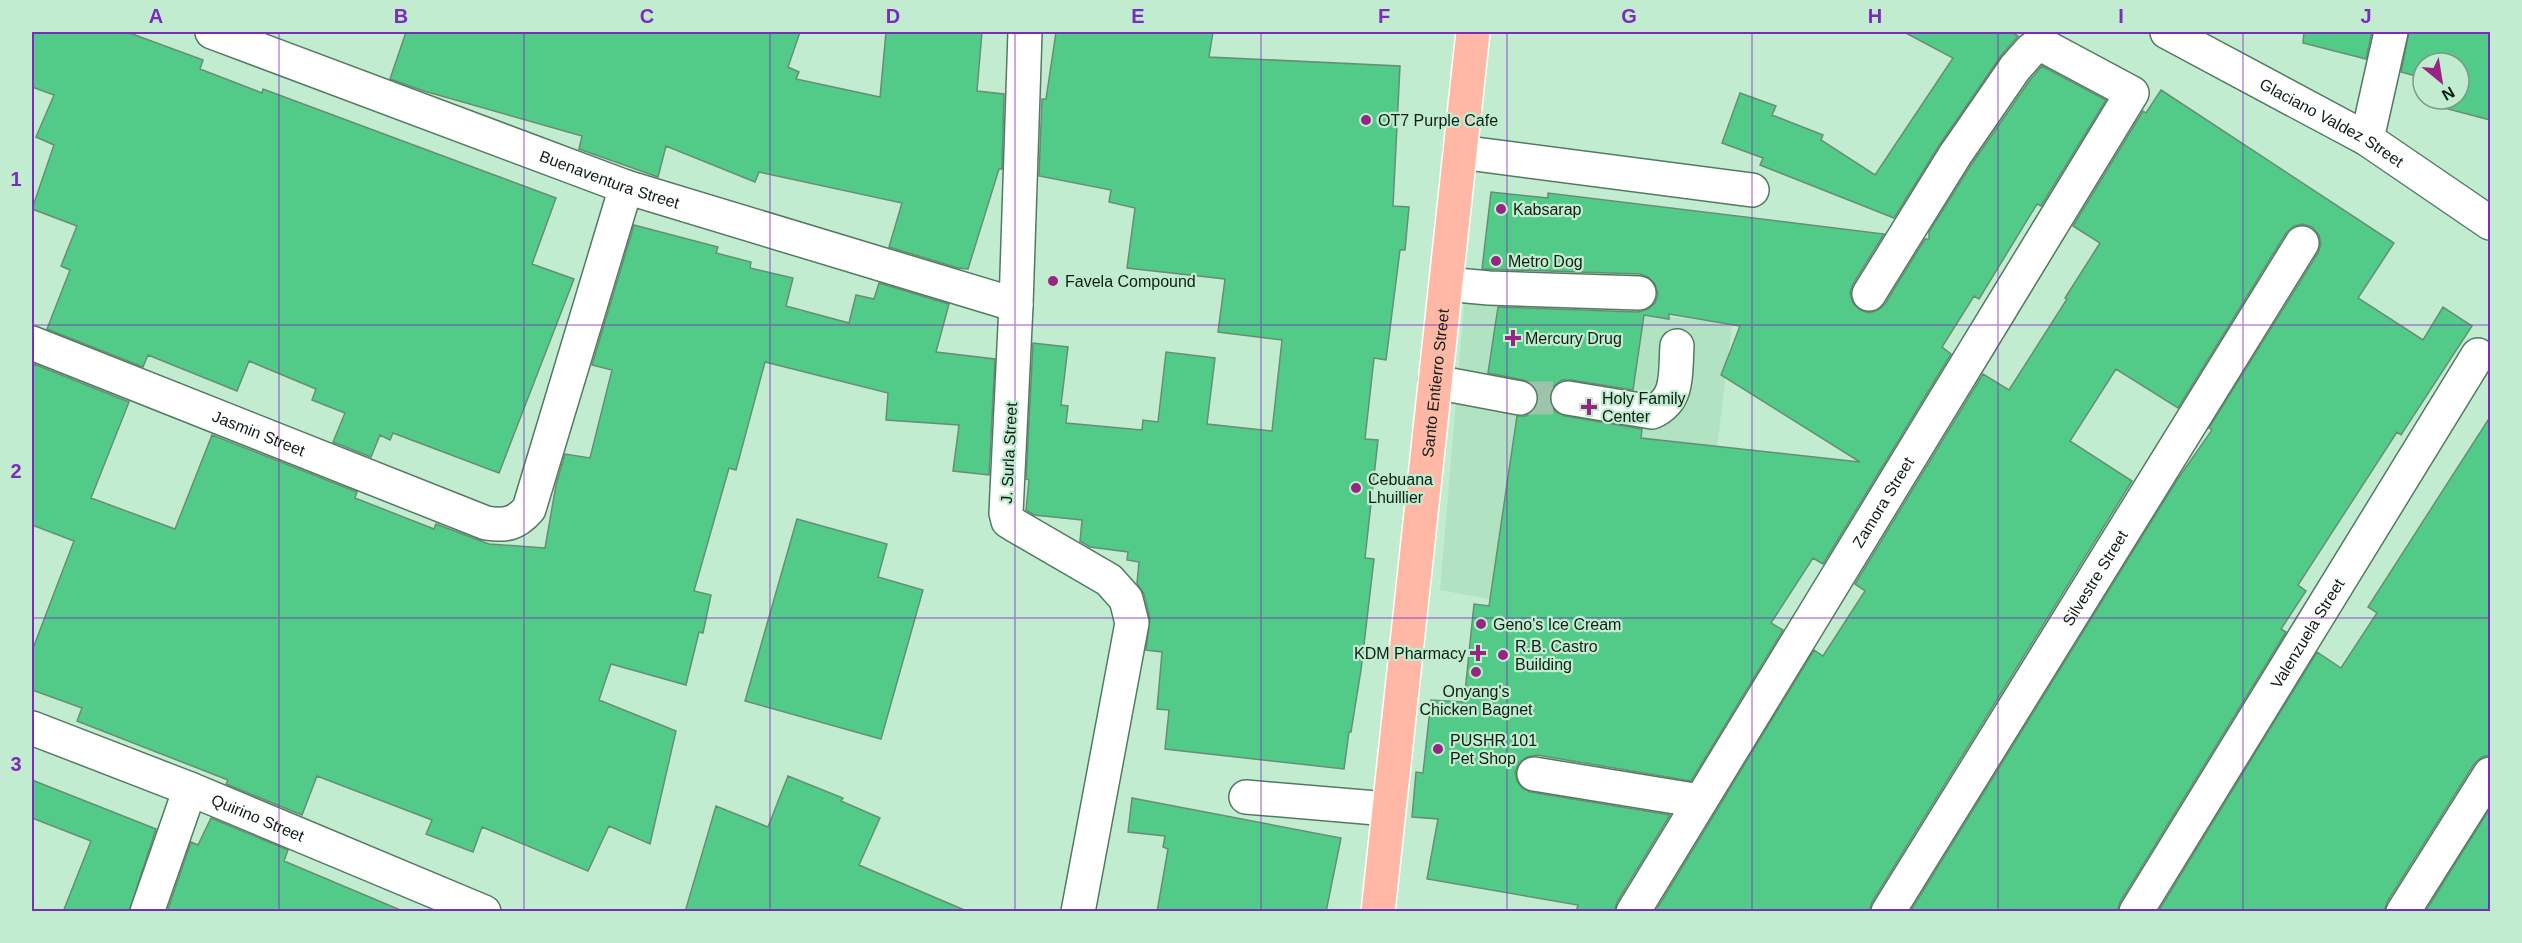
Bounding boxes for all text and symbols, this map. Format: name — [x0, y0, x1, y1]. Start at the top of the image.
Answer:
text: A — [149, 5, 163, 27]
text: B — [394, 5, 408, 27]
text: C — [640, 5, 654, 27]
text: D — [886, 5, 900, 27]
text: E — [1131, 5, 1145, 27]
text: F — [1378, 5, 1390, 27]
text: G — [1621, 5, 1637, 27]
text: H — [1868, 5, 1882, 27]
text: I — [2118, 5, 2124, 27]
text: J — [2360, 5, 2372, 27]
north arrow — [2411, 51, 2471, 111]
street label: Glaciano Valdez Street — [2257, 75, 2407, 170]
text: N — [2439, 83, 2458, 104]
place label: OT7 Purple Cafe — [1378, 112, 1498, 129]
marker: OT7 Purple Cafe — [1359, 113, 1373, 127]
street label: Buenaventura Street — [537, 147, 682, 211]
text: 1 — [10, 168, 22, 190]
place label: Kabsarap — [1513, 201, 1582, 218]
marker: Kabsarap — [1494, 202, 1508, 216]
place label: Metro Dog — [1508, 253, 1583, 270]
marker: Metro Dog — [1489, 254, 1503, 268]
place label: Favela Compound — [1065, 273, 1196, 290]
marker: Favela Compound — [1046, 274, 1060, 288]
street label: Santo Entierro Street — [1419, 307, 1452, 458]
place label: Mercury Drug — [1525, 330, 1622, 347]
marker: Mercury Drug — [1506, 331, 1520, 345]
place label: Holy Family Center — [1602, 390, 1686, 425]
marker: Holy Family Center — [1580, 398, 1598, 416]
street label: J. Surla Street — [998, 401, 1020, 504]
street label: Jasmin Street — [210, 407, 308, 459]
street label: Zamora Street — [1849, 454, 1917, 550]
text: 2 — [10, 460, 22, 482]
place label: Cebuana Lhuillier — [1368, 471, 1433, 506]
marker: Cebuana Lhuillier — [1349, 481, 1363, 495]
street label: Silvestre Street — [2059, 527, 2131, 628]
street label: Valenzuela Street — [2267, 575, 2347, 691]
place label: Geno's Ice Cream — [1493, 616, 1621, 633]
marker: Geno's Ice Cream — [1474, 617, 1488, 631]
place label: R.B. Castro Building — [1515, 638, 1598, 673]
place label: KDM Pharmacy — [1354, 645, 1466, 662]
marker: KDM Pharmacy — [1471, 646, 1485, 660]
marker: R.B. Castro Building — [1496, 648, 1510, 662]
marker: Onyang's Chicken Bagnet — [1469, 665, 1483, 679]
place label: Onyang's Chicken Bagnet — [1420, 683, 1533, 718]
place label: PUSHR 101 Pet Shop — [1450, 732, 1537, 767]
marker: PUSHR 101 Pet Shop — [1431, 742, 1445, 756]
text: 3 — [10, 753, 22, 775]
street label: Quirino Street — [209, 791, 307, 845]

